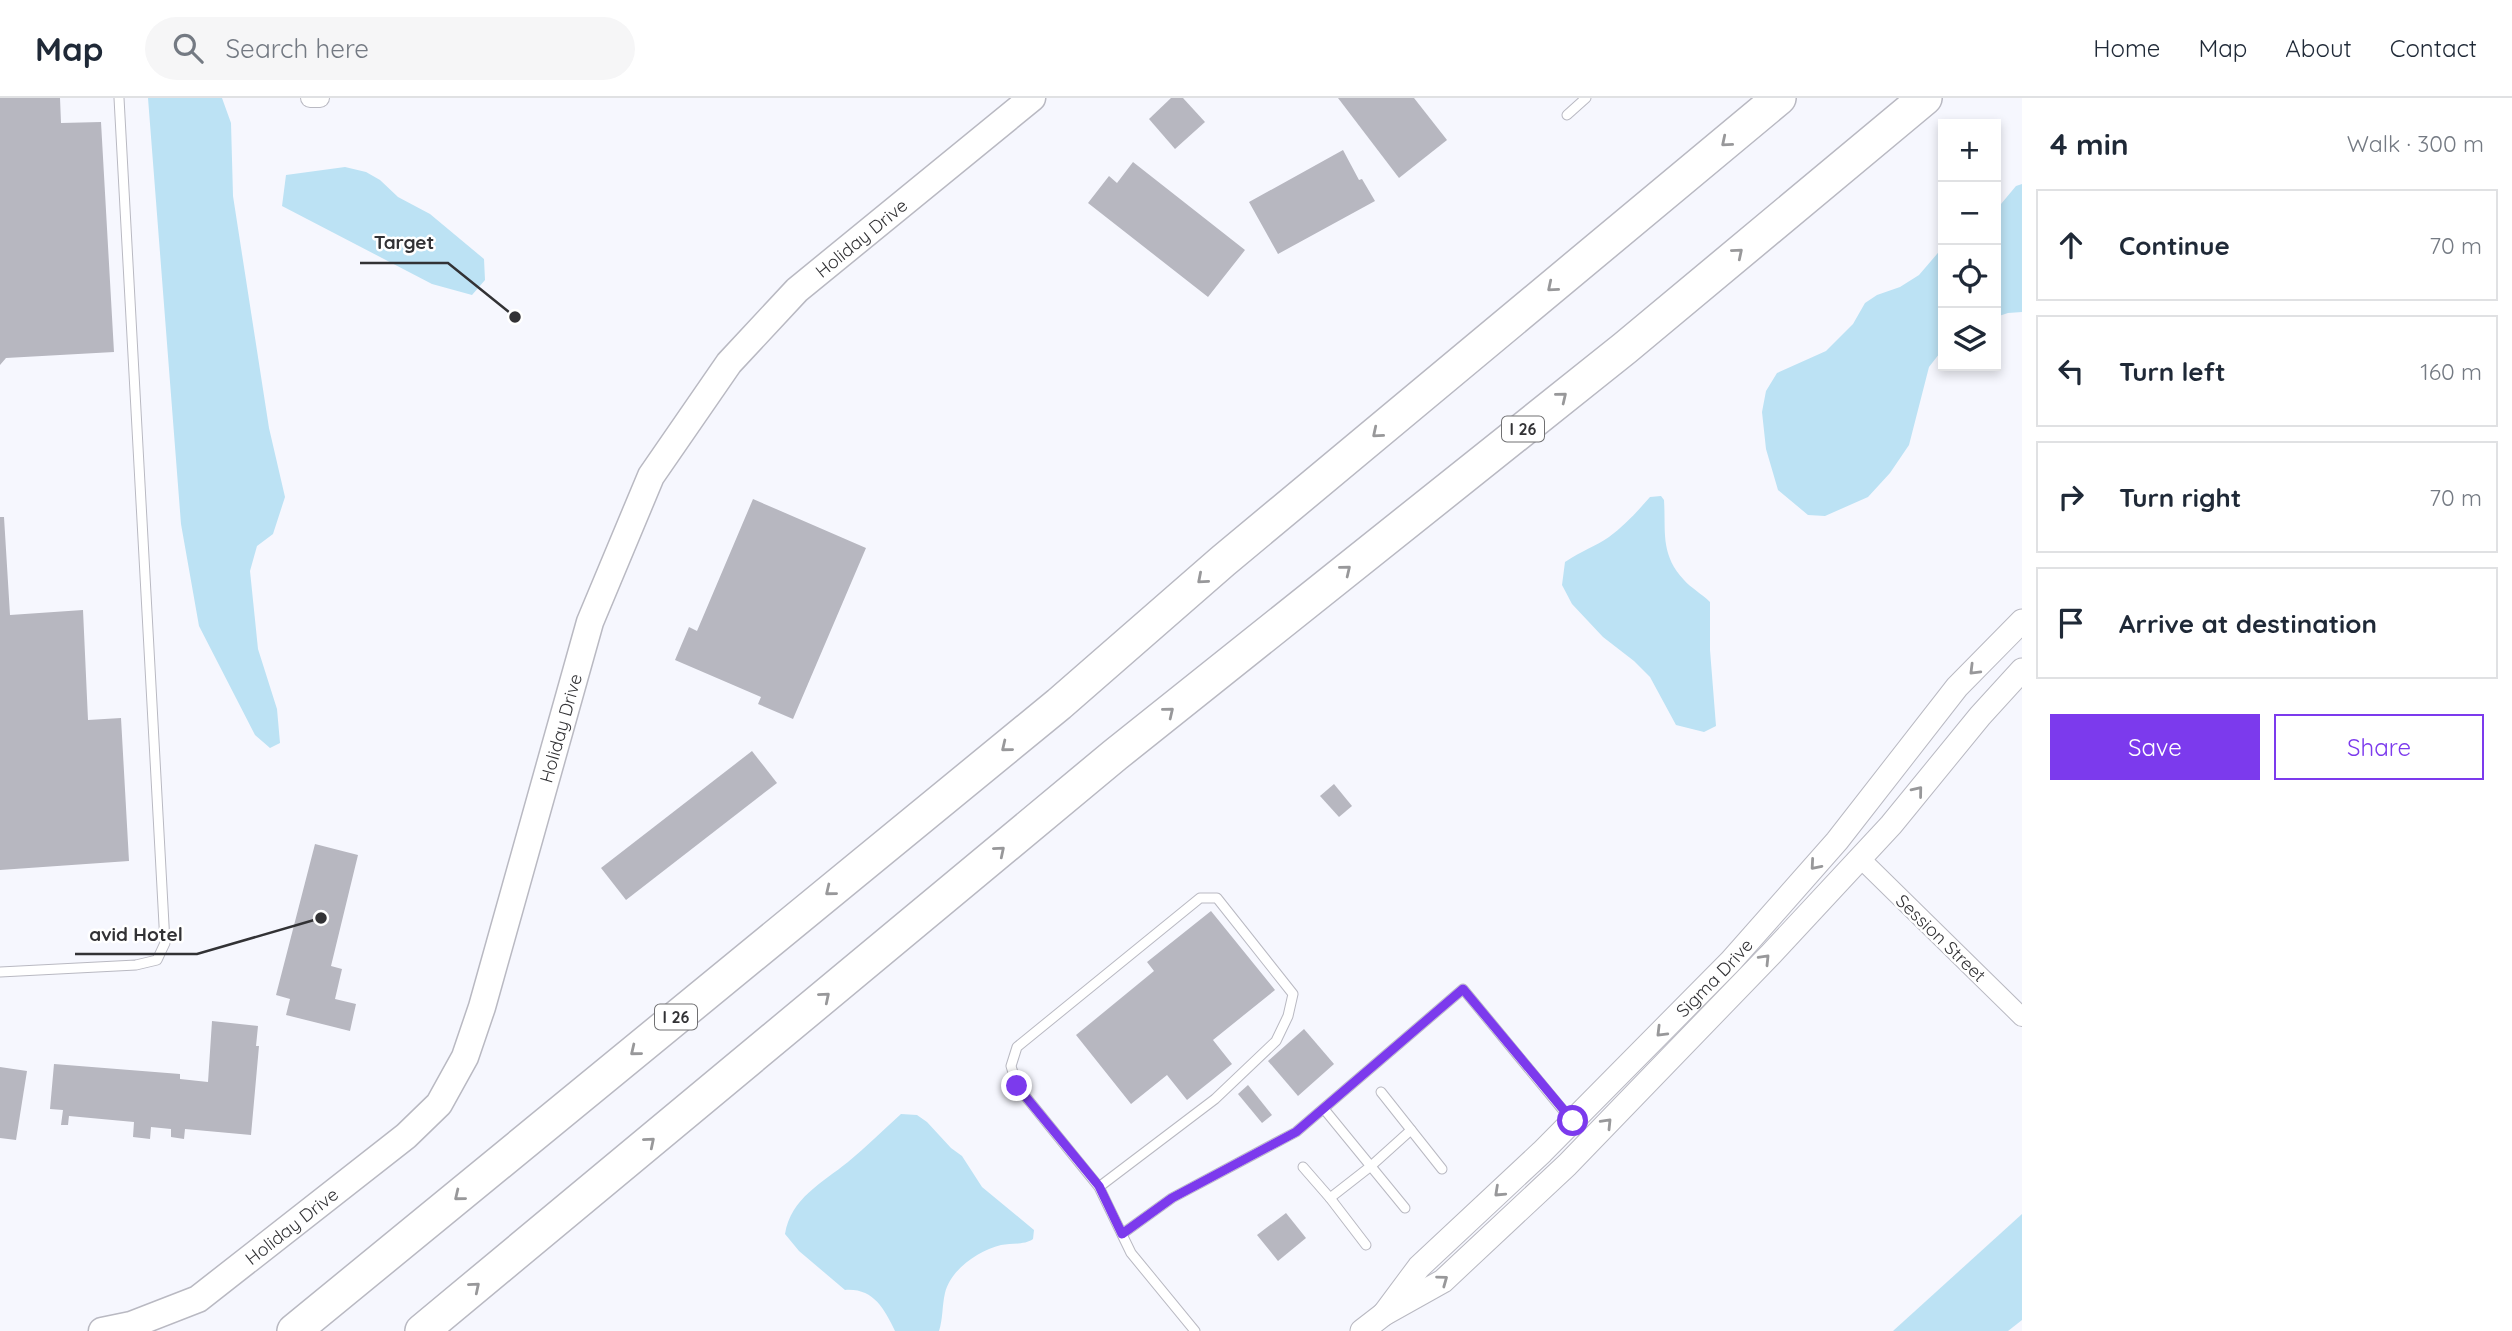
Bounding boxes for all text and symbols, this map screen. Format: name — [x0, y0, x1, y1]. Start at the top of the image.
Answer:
search box — [145, 17, 635, 80]
text: Map — [35, 28, 103, 69]
icon: search — [169, 29, 207, 67]
text: Search here — [225, 32, 369, 65]
text: Home — [2093, 33, 2160, 63]
text: Map — [2198, 33, 2247, 63]
text: About — [2285, 33, 2352, 63]
text: Contact — [2390, 33, 2477, 63]
map controls — [1938, 119, 2001, 371]
button: + — [1938, 119, 2001, 182]
text: 4 min — [2050, 125, 2129, 163]
text: Walk · 300 m — [2347, 129, 2484, 158]
one-way arrow — [1722, 134, 1735, 146]
button: − — [1938, 182, 2001, 245]
street label: Holiday Drive — [810, 193, 912, 282]
callout: Target — [360, 223, 448, 263]
icon: ahead — [2052, 226, 2090, 264]
text: Continue — [2119, 229, 2230, 262]
text: Target — [374, 230, 434, 254]
text: 70 m — [2429, 231, 2482, 260]
button: locate — [1938, 245, 2001, 308]
one-way arrow — [1730, 249, 1743, 261]
one-way arrow — [1547, 279, 1560, 291]
button: layers — [1938, 308, 2001, 371]
icon: left — [2052, 352, 2090, 390]
text: Turn left — [2119, 355, 2226, 388]
text: 160 m — [2420, 357, 2482, 386]
one-way arrow — [1555, 393, 1567, 406]
road number: I 26 — [1502, 416, 1544, 442]
one-way arrow — [1372, 425, 1385, 437]
icon: right — [2052, 478, 2090, 516]
text: Turn right — [2119, 481, 2241, 514]
text: 70 m — [2429, 483, 2482, 512]
one-way arrow — [1338, 566, 1351, 578]
one-way arrow — [1198, 571, 1211, 583]
icon: arrive — [2052, 604, 2090, 642]
text: Arrive at destination — [2119, 607, 2377, 640]
one-way arrow — [1969, 661, 1982, 674]
street label: Holiday Drive — [534, 671, 586, 785]
one-way arrow — [1160, 708, 1173, 720]
button: Save — [2050, 714, 2260, 780]
button: Share — [2274, 714, 2484, 780]
one-way arrow — [1001, 739, 1014, 751]
one-way arrow — [1910, 787, 1923, 799]
one-way arrow — [992, 847, 1004, 860]
one-way arrow — [1811, 857, 1823, 870]
one-way arrow — [825, 883, 837, 896]
street label: Session Street — [1891, 889, 1991, 987]
callout: avid Hotel — [75, 914, 197, 954]
text: avid Hotel — [89, 922, 183, 946]
street label: Sigma Drive — [1671, 933, 1757, 1022]
one-way arrow — [1757, 955, 1770, 968]
one-way arrow — [817, 993, 830, 1005]
road number: I 26 — [655, 1004, 697, 1029]
one-way arrow — [1656, 1024, 1669, 1037]
one-way arrow — [631, 1043, 644, 1055]
route end — [1001, 1070, 1032, 1101]
route start — [1557, 1105, 1588, 1136]
one-way arrow — [1599, 1118, 1612, 1131]
one-way arrow — [642, 1138, 655, 1151]
street label: Holiday Drive — [240, 1182, 343, 1270]
one-way arrow — [1494, 1184, 1507, 1196]
one-way arrow — [455, 1187, 467, 1200]
one-way arrow — [1435, 1275, 1447, 1288]
one-way arrow — [467, 1283, 479, 1296]

